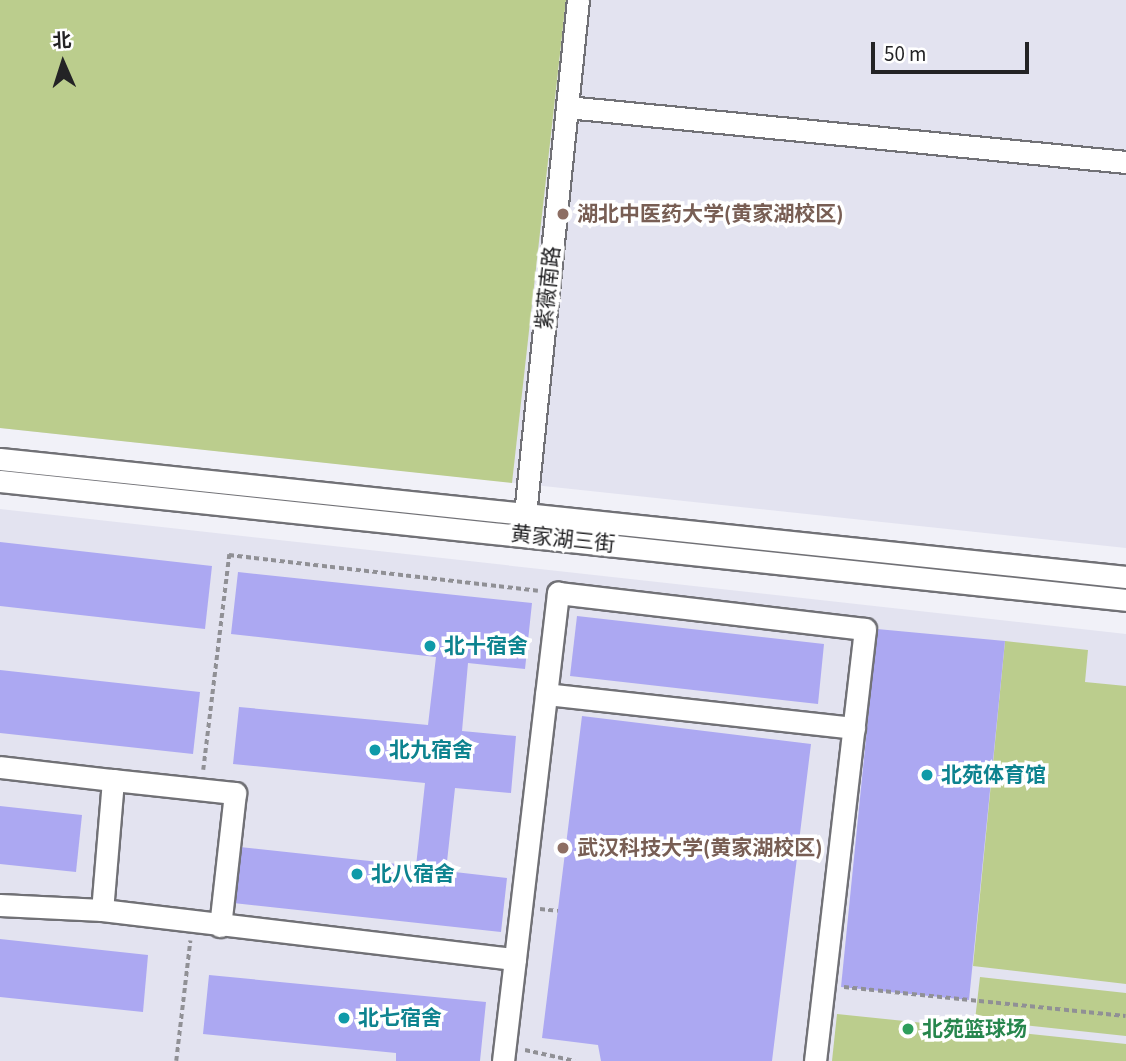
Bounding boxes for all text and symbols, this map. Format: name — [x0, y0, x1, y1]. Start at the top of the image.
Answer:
north arrow — [28, 28, 98, 98]
text: 北 — [52, 28, 72, 56]
scale bar — [874, 28, 1032, 72]
text: 50 m — [884, 39, 926, 69]
place label: 湖北中医药大学(黄家湖校区) — [577, 201, 843, 227]
marker: 湖北中医药大学(黄家湖校区) — [555, 206, 571, 222]
street label: 紫薇南路 — [531, 245, 565, 331]
street label: 黄家湖三街 — [509, 521, 617, 557]
place label: 北十宿舍 — [444, 633, 528, 659]
marker: 北十宿舍 — [422, 638, 438, 654]
place label: 北九宿舍 — [389, 737, 473, 763]
marker: 北九宿舍 — [367, 742, 383, 758]
place label: 北苑体育馆 — [941, 762, 1046, 788]
marker: 北苑体育馆 — [919, 767, 935, 783]
place label: 武汉科技大学(黄家湖校区) — [577, 835, 822, 861]
marker: 武汉科技大学(黄家湖校区) — [555, 840, 571, 856]
place label: 北八宿舍 — [371, 861, 455, 887]
marker: 北八宿舍 — [349, 866, 365, 882]
place label: 北七宿舍 — [358, 1005, 442, 1031]
marker: 北七宿舍 — [336, 1010, 352, 1026]
place label: 北苑篮球场 — [922, 1016, 1027, 1042]
marker: 北苑篮球场 — [900, 1021, 916, 1037]

